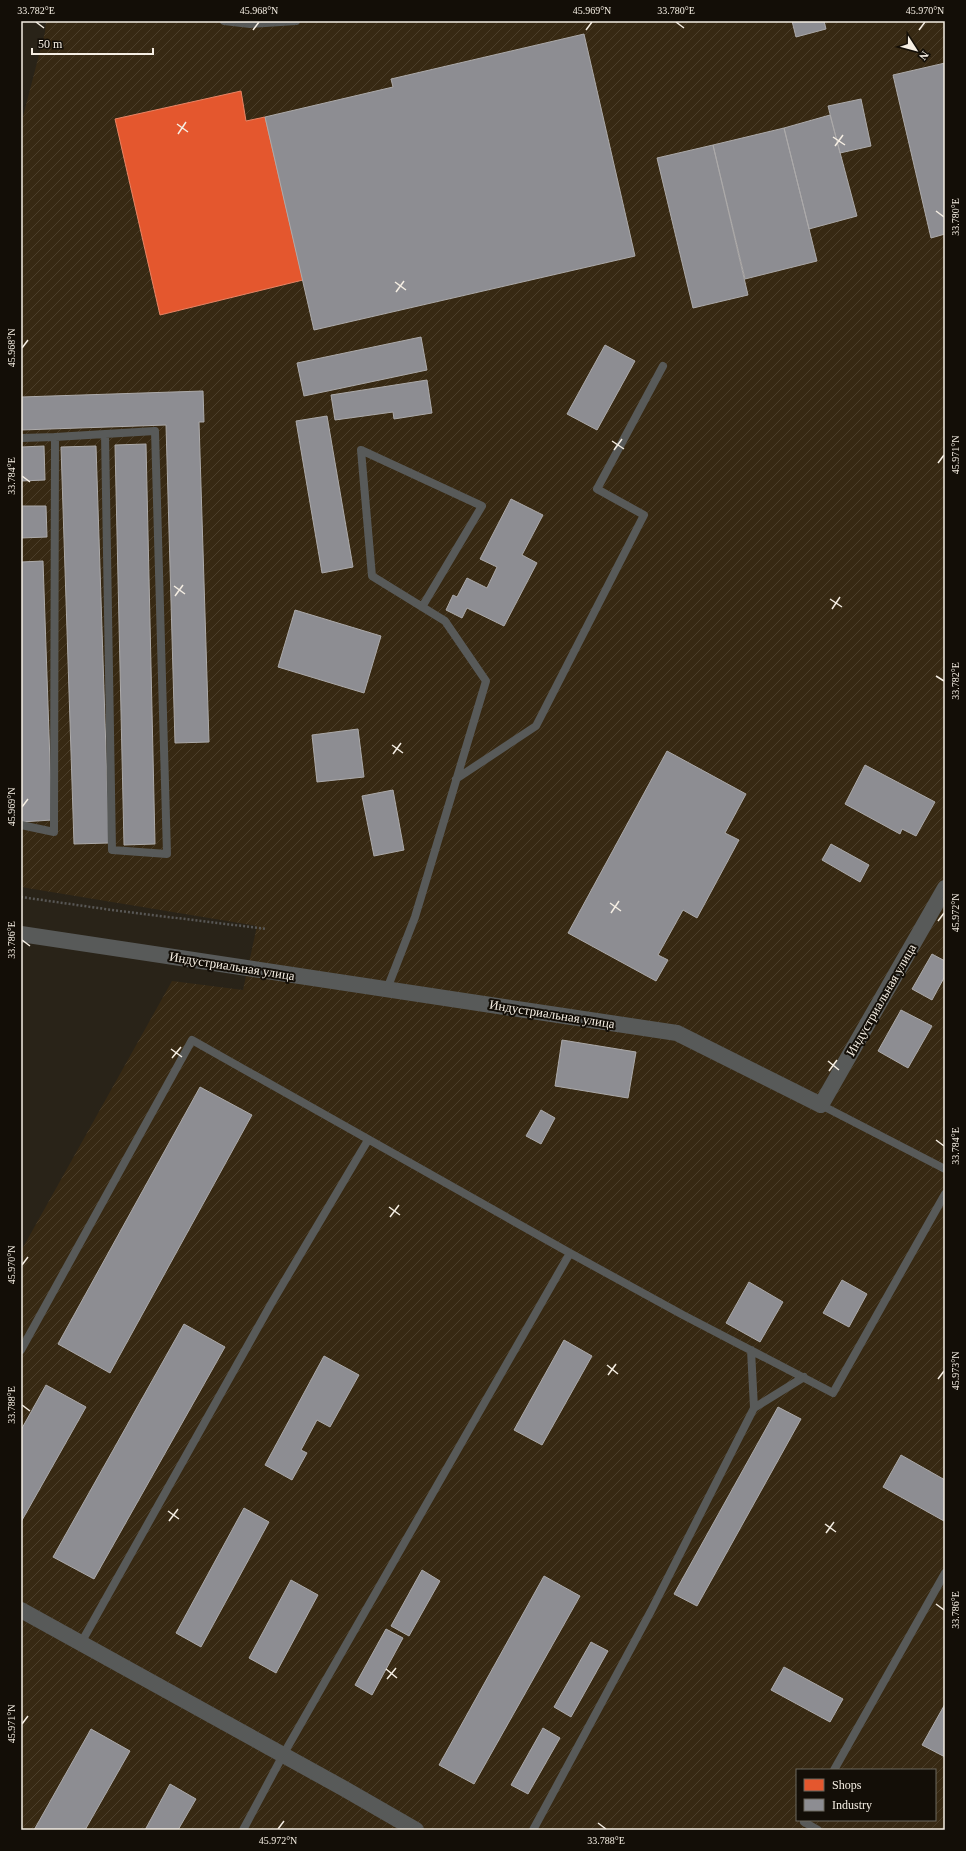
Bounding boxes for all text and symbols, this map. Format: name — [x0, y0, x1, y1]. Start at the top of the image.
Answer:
text: 33.782°E — [17, 5, 55, 16]
text: 45.968°N — [240, 5, 278, 16]
text: 45.969°N — [573, 5, 611, 16]
text: 33.780°E — [657, 5, 695, 16]
text: 45.970°N — [906, 5, 944, 16]
scale bar — [32, 30, 153, 56]
north arrow — [896, 30, 936, 70]
text: 50 m — [38, 37, 63, 51]
text: N — [917, 49, 931, 63]
text: 33.780°E — [950, 198, 961, 236]
text: 45.968°N — [6, 329, 17, 367]
text: 45.971°N — [950, 436, 961, 474]
text: 33.784°E — [6, 457, 17, 495]
text: 33.782°E — [950, 662, 961, 700]
text: 45.969°N — [6, 788, 17, 826]
text: 45.972°N — [950, 894, 961, 932]
text: 33.786°E — [6, 921, 17, 959]
street label: Индустриальная улица — [843, 941, 919, 1059]
street label: Индустриальная улица — [168, 949, 296, 983]
street label: Индустриальная улица — [488, 997, 616, 1031]
text: 33.784°E — [950, 1127, 961, 1165]
text: 45.970°N — [6, 1246, 17, 1284]
text: 45.973°N — [950, 1352, 961, 1390]
text: 33.788°E — [6, 1386, 17, 1424]
text: 33.786°E — [950, 1591, 961, 1629]
text: 45.971°N — [6, 1705, 17, 1743]
legend — [796, 1769, 936, 1821]
text: Shops — [832, 1778, 862, 1792]
text: Industry — [832, 1798, 872, 1812]
text: 45.972°N — [259, 1835, 297, 1846]
text: 33.788°E — [587, 1835, 625, 1846]

